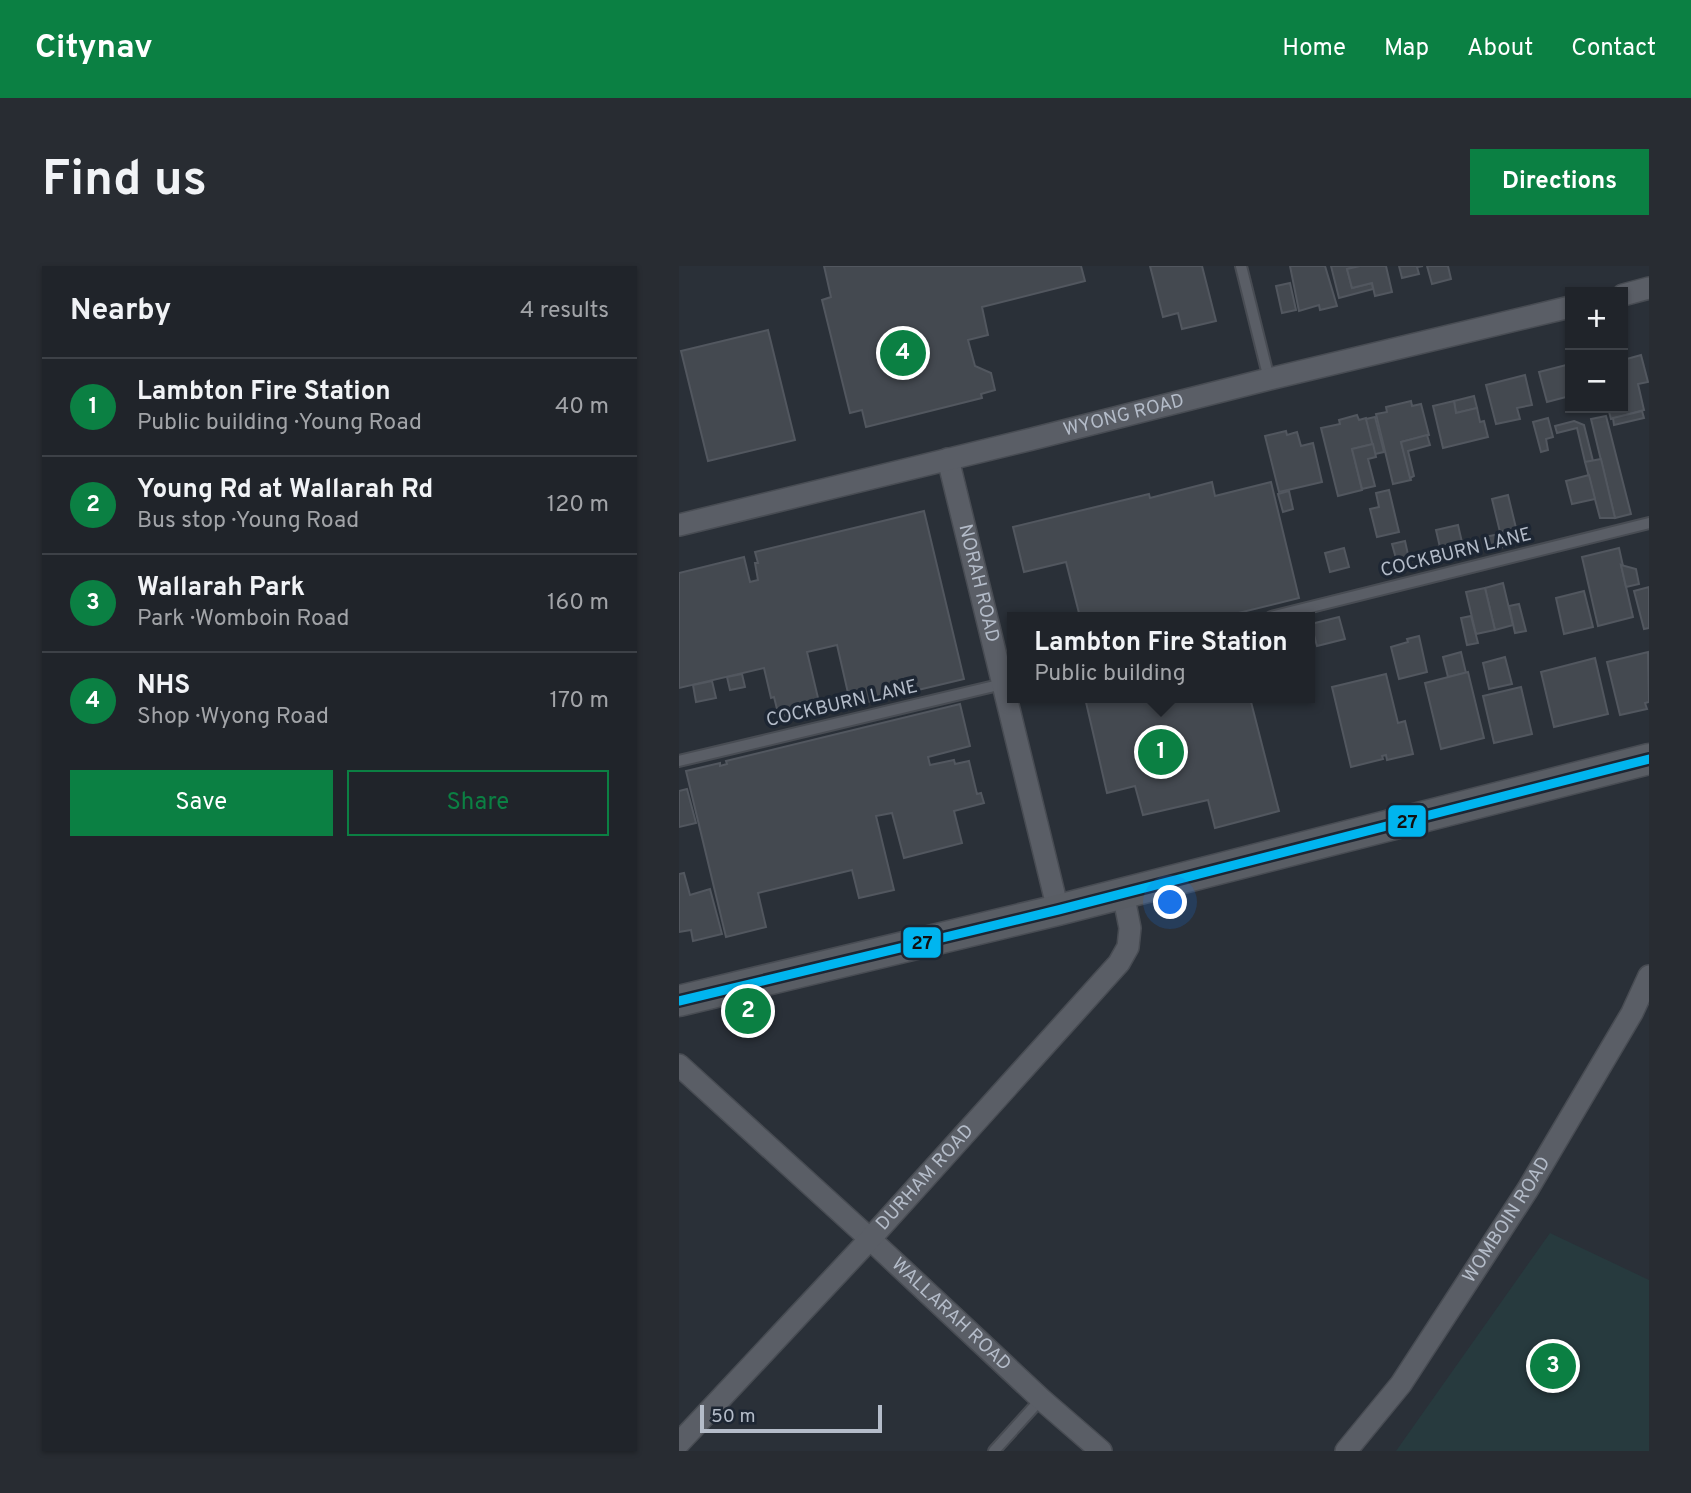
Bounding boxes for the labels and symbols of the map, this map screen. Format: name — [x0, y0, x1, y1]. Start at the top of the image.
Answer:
pin: 4 — [880, 327, 926, 379]
street label: WYONG ROAD — [1061, 389, 1187, 443]
street label: NORAH ROAD — [952, 522, 1004, 645]
street label: COCKBURN LANE — [1378, 523, 1534, 583]
street label: COCKBURN LANE — [764, 675, 920, 733]
pin: 1 — [1138, 726, 1184, 778]
line badge: 27 — [1387, 804, 1427, 838]
text: 27 — [1396, 811, 1418, 835]
your location — [1153, 885, 1187, 919]
line badge: 27 — [902, 926, 942, 959]
text: 27 — [911, 932, 933, 956]
pin: 2 — [725, 985, 771, 1037]
street label: DURHAM ROAD — [871, 1120, 979, 1236]
street label: WOMBOIN ROAD — [1458, 1152, 1556, 1288]
street label: WALLARAH ROAD — [886, 1253, 1016, 1376]
pin: 3 — [1530, 1340, 1576, 1392]
scale bar — [700, 1402, 882, 1434]

